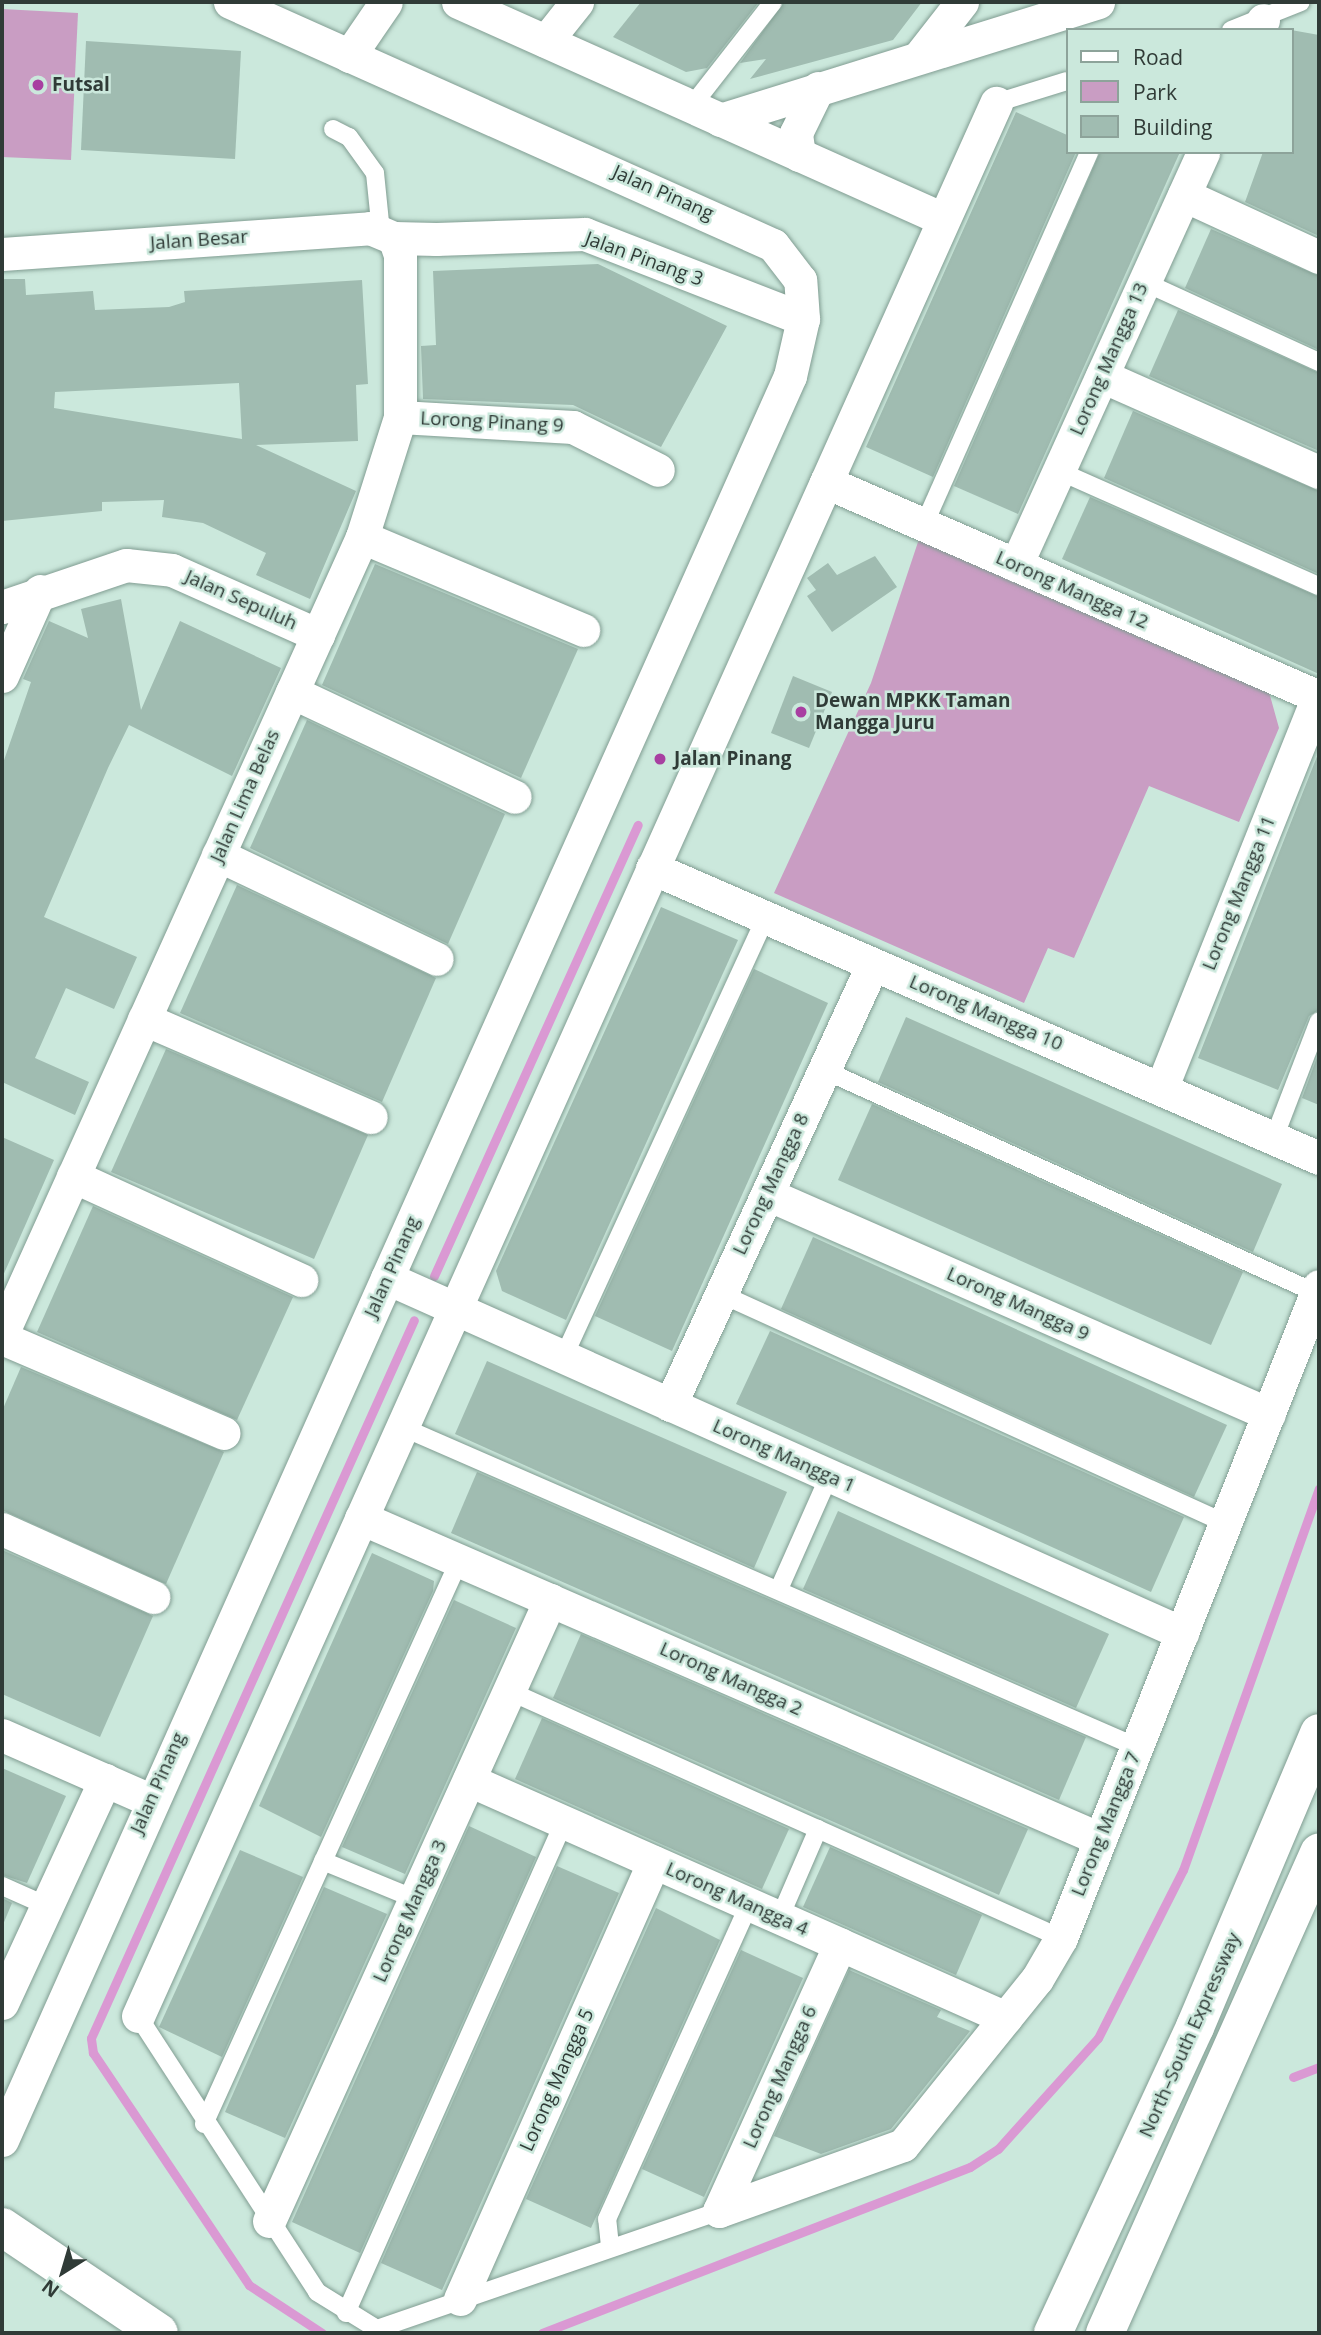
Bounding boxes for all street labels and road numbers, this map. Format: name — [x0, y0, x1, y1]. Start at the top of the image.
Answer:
street label: Jalan Pinang — [609, 161, 717, 225]
street label: Jalan Besar — [149, 225, 249, 255]
street label: Jalan Pinang 3 — [582, 227, 706, 291]
street label: Lorong Mangga 13 — [1065, 279, 1153, 439]
street label: Lorong Pinang 9 — [420, 407, 564, 437]
street label: Lorong Mangga 12 — [992, 546, 1152, 634]
street label: Jalan Sepuluh — [182, 565, 300, 635]
street label: Jalan Lima Belas — [206, 726, 284, 866]
street label: Lorong Mangga 11 — [1198, 812, 1280, 974]
street label: Lorong Mangga 10 — [906, 970, 1066, 1056]
street label: Lorong Mangga 8 — [728, 1110, 814, 1258]
street label: Jalan Pinang — [360, 1213, 424, 1321]
street label: Lorong Mangga 9 — [943, 1262, 1093, 1346]
street label: Lorong Mangga 1 — [709, 1414, 859, 1498]
street label: Lorong Mangga 2 — [656, 1637, 806, 1721]
street label: Jalan Pinang — [126, 1729, 190, 1837]
street label: Lorong Mangga 7 — [1067, 1748, 1145, 1900]
street label: Lorong Mangga 3 — [368, 1836, 452, 1986]
street label: Lorong Mangga 4 — [662, 1857, 812, 1941]
street label: North–South Expressway — [1134, 1929, 1246, 2141]
street label: Lorong Mangga 6 — [738, 2002, 822, 2152]
street label: Lorong Mangga 5 — [515, 2005, 599, 2155]

